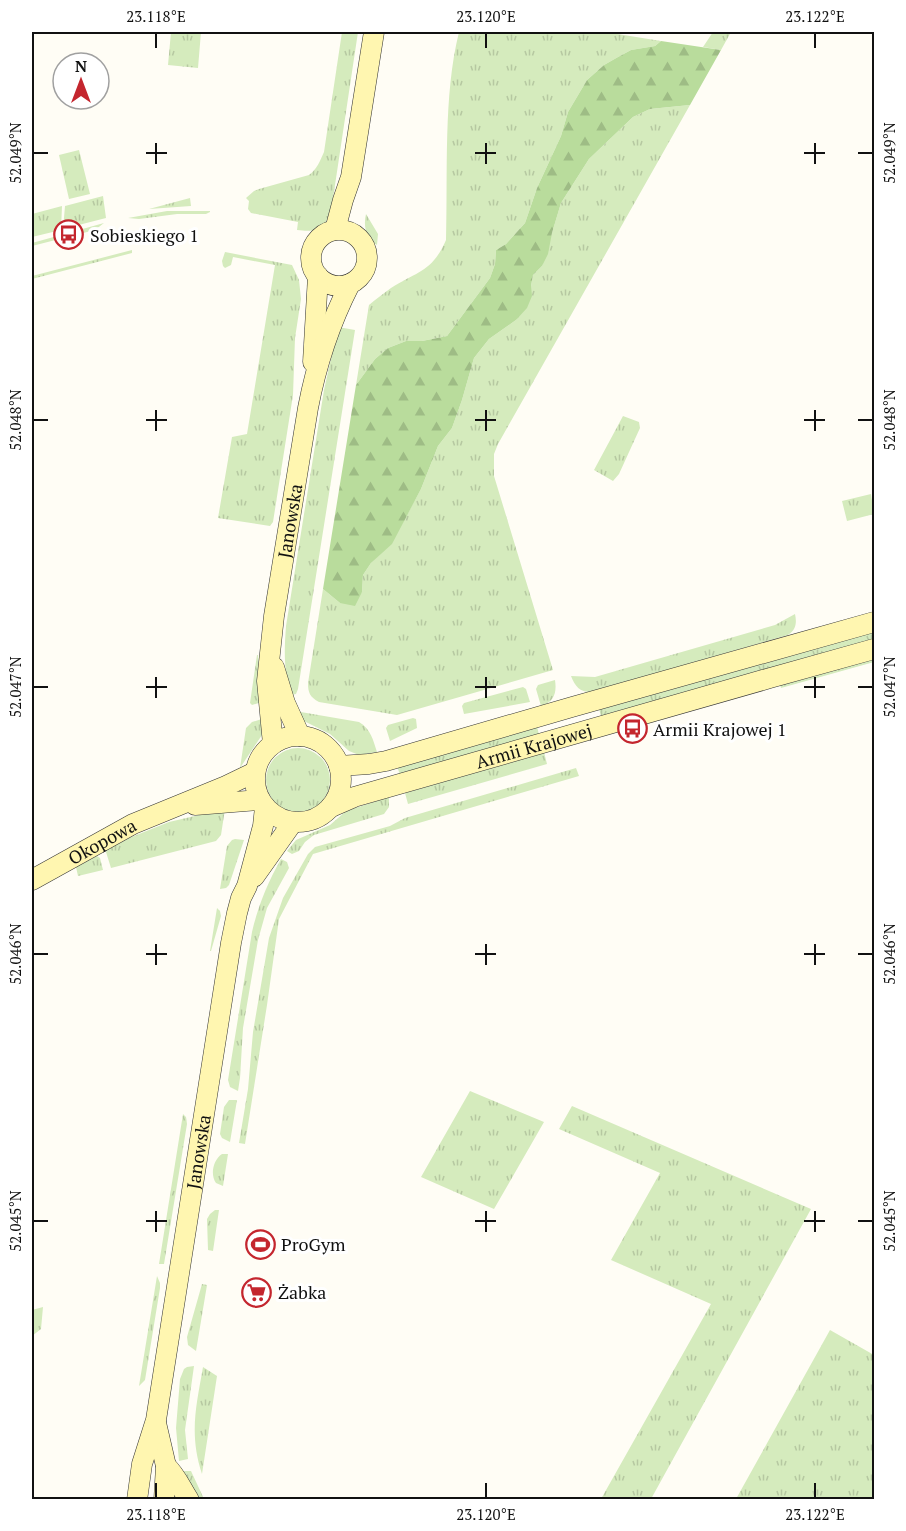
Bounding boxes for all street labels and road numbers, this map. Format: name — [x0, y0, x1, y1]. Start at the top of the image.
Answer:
street label: Janowska — [272, 482, 307, 560]
street label: Armii Krajowej — [473, 718, 595, 774]
street label: Okopowa — [64, 813, 140, 870]
street label: Janowska — [180, 1113, 216, 1191]

